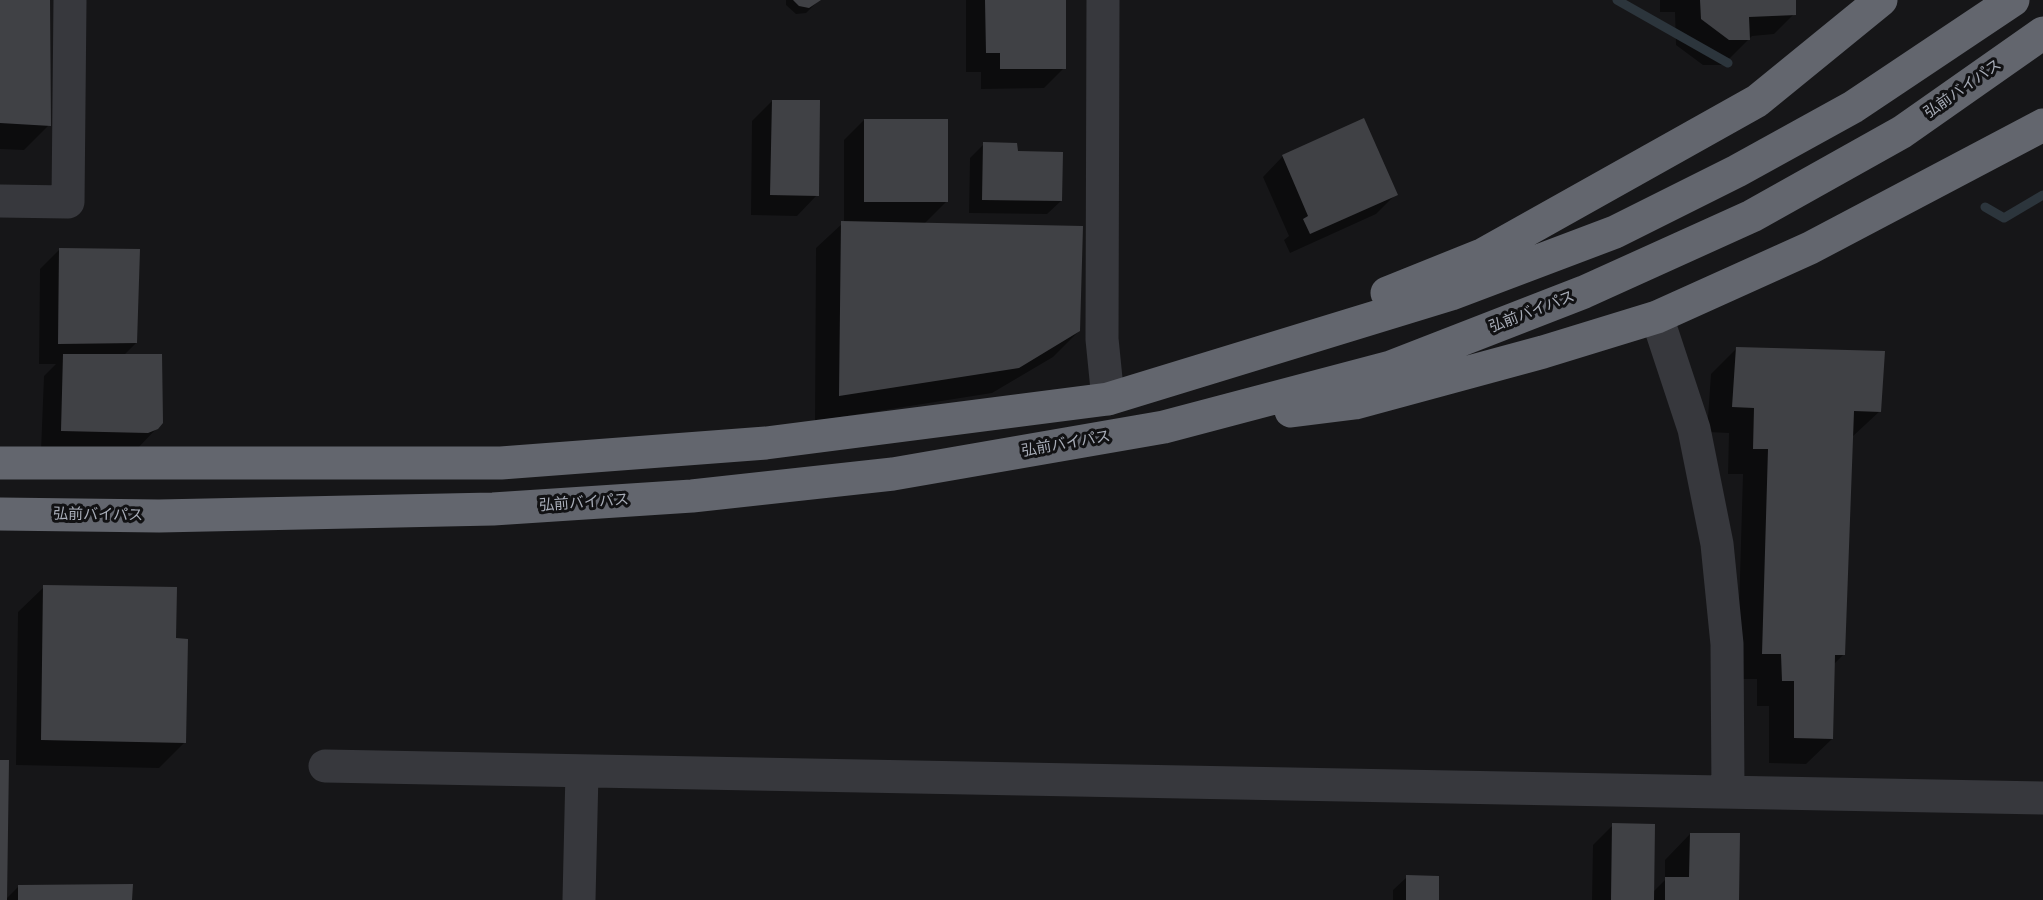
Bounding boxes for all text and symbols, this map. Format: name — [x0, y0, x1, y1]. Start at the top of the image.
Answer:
street label: 弘前バイパス — [1921, 56, 2005, 122]
street label: 弘前バイパス — [1487, 287, 1577, 337]
street label: 弘前バイパス — [1020, 427, 1112, 461]
street label: 弘前バイパス — [538, 491, 630, 515]
street label: 弘前バイパス — [53, 505, 143, 525]

